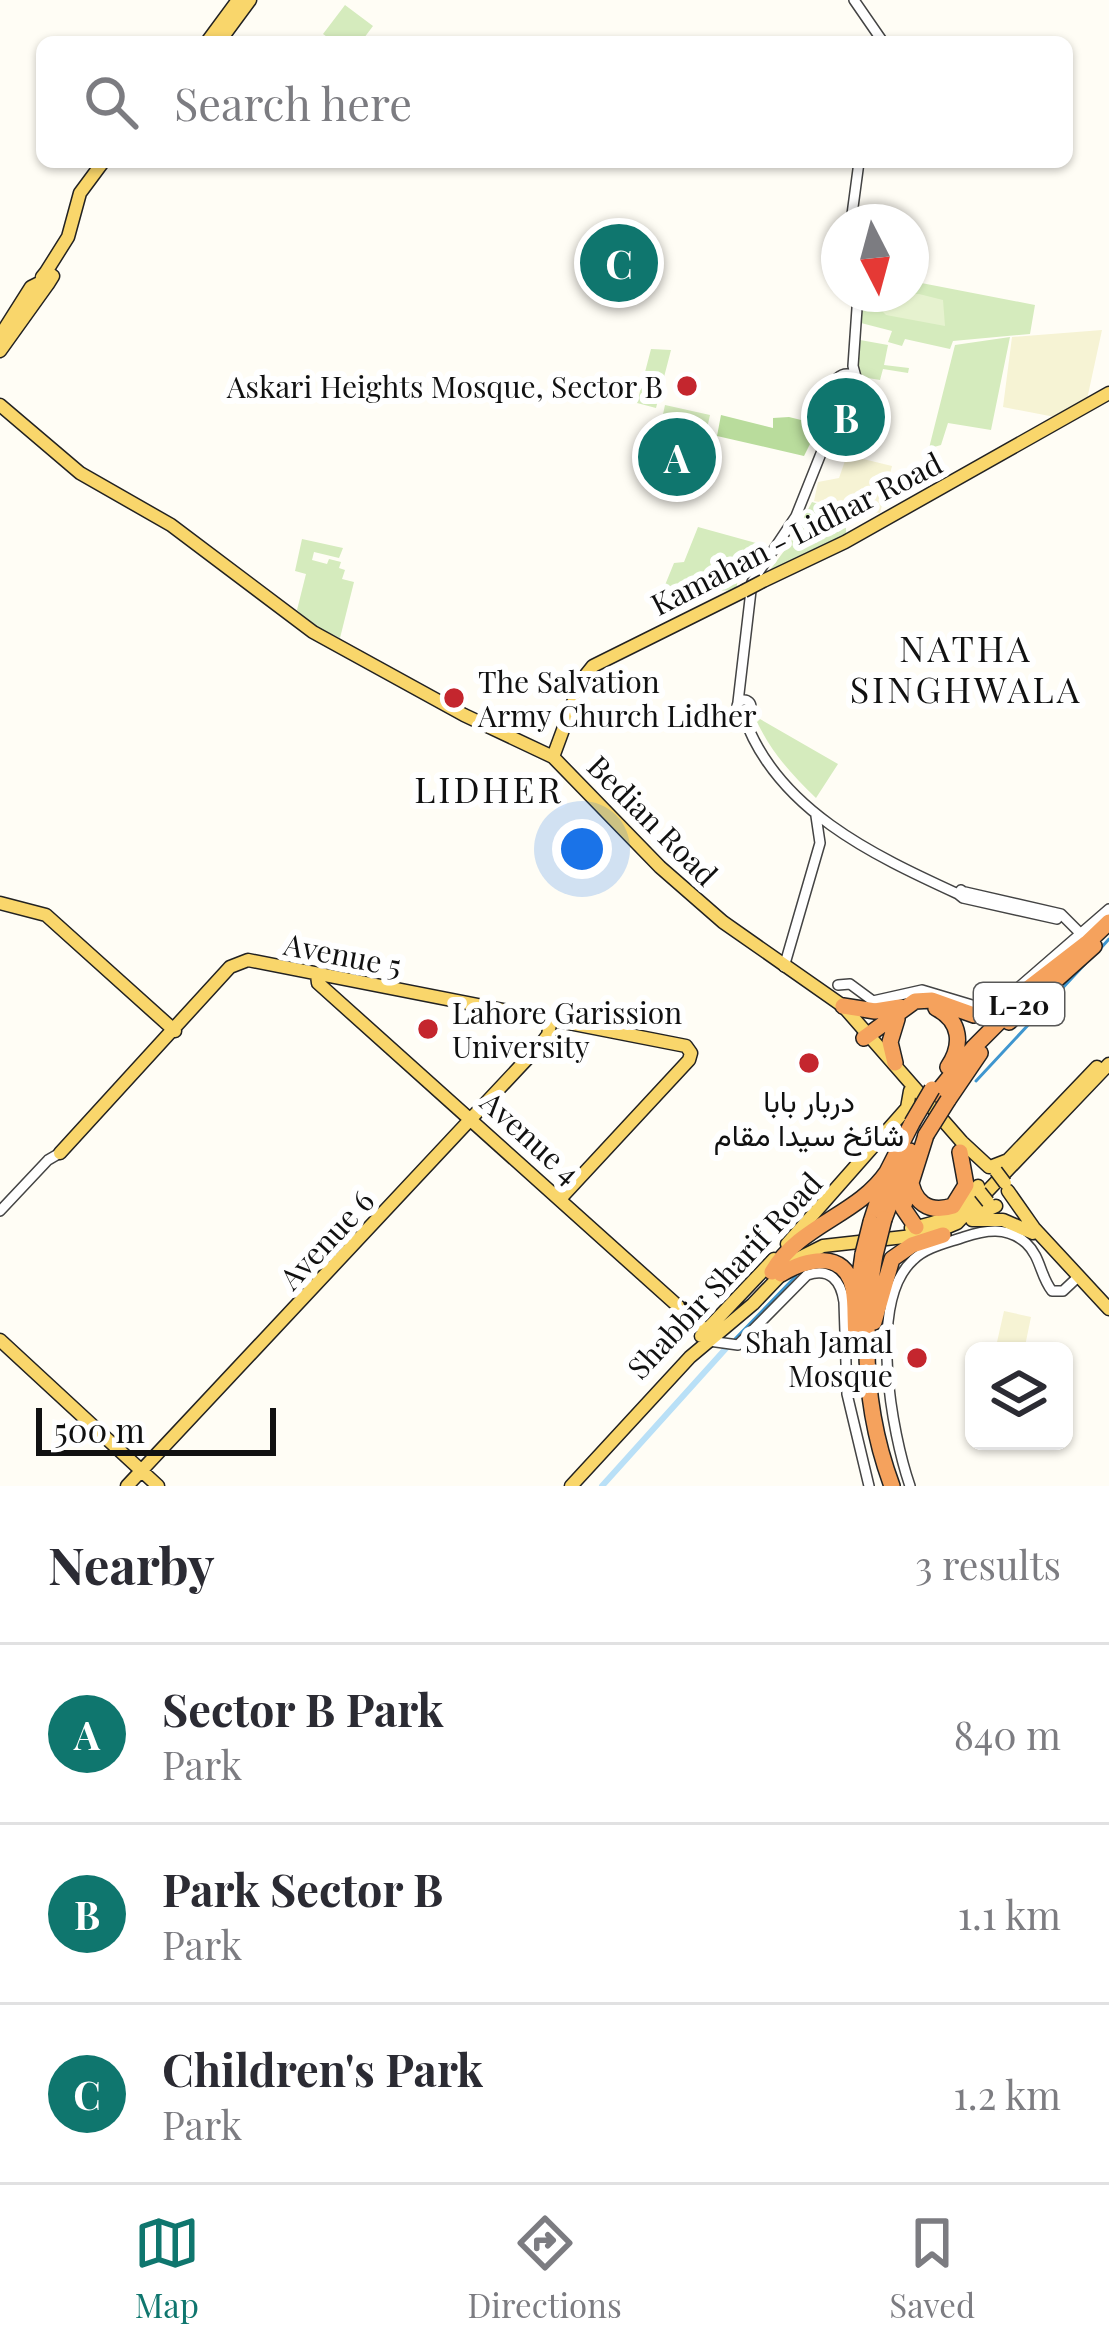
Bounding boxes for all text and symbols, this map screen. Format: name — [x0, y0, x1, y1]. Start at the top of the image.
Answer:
search box — [36, 36, 1073, 168]
icon: search — [78, 69, 144, 135]
text: Search here — [174, 72, 412, 132]
north arrow — [821, 204, 929, 312]
pin: C — [580, 218, 658, 308]
place label: Askari Heights Mosque, Sector B — [226, 366, 663, 406]
pin: B — [807, 372, 885, 462]
marker: Askari Heights Mosque, Sector B — [674, 373, 700, 399]
pin: A — [638, 412, 716, 502]
street label: Kamahan - Lidhar Road — [644, 442, 948, 624]
district label: NATHA SINGHWALA — [850, 623, 1082, 712]
place label: The Salvation Army Church Lidher — [477, 661, 757, 735]
marker: The Salvation Army Church Lidher — [441, 685, 467, 711]
street label: Bedian Road — [579, 746, 727, 894]
district label: LIDHER — [414, 764, 564, 812]
your location — [552, 819, 612, 879]
street label: Avenue 5 — [280, 923, 405, 985]
road number: L-20 — [974, 983, 1064, 1025]
place label: Lahore Garission University — [452, 992, 682, 1066]
marker: Lahore Garission University — [415, 1016, 441, 1042]
marker: دربار بابا شائخ سیدا مقام — [796, 1050, 822, 1076]
place label: دربار بابا شائخ سیدا مقام — [714, 1080, 904, 1156]
street label: Avenue 4 — [472, 1081, 589, 1192]
street label: Shabbir Sharif Road — [618, 1163, 830, 1387]
street label: Avenue 6 — [269, 1181, 382, 1298]
place label: Shah Jamal Mosque — [745, 1321, 893, 1395]
map controls — [965, 1342, 1073, 1450]
button: layers — [965, 1342, 1073, 1450]
marker: Shah Jamal Mosque — [904, 1345, 930, 1371]
scale bar — [36, 1402, 276, 1455]
text: 500 m — [54, 1407, 145, 1451]
text: Nearby — [48, 1530, 214, 1598]
text: 3 results — [915, 1538, 1061, 1590]
text: Sector B Park — [162, 1678, 443, 1738]
text: A — [74, 1708, 100, 1760]
text: 840 m — [954, 1708, 1061, 1760]
text: Park — [162, 1738, 242, 1790]
text: Park Sector B — [162, 1858, 443, 1918]
text: B — [74, 1888, 100, 1940]
text: 1.1 km — [958, 1888, 1061, 1940]
text: Park — [162, 1918, 242, 1970]
text: Children's Park — [162, 2038, 483, 2098]
text: C — [73, 2068, 101, 2120]
text: 1.2 km — [953, 2068, 1061, 2120]
text: Park — [162, 2098, 242, 2150]
tab: Map — [134, 2210, 200, 2326]
tab: Directions — [467, 2210, 622, 2326]
tab: Saved — [889, 2210, 975, 2326]

